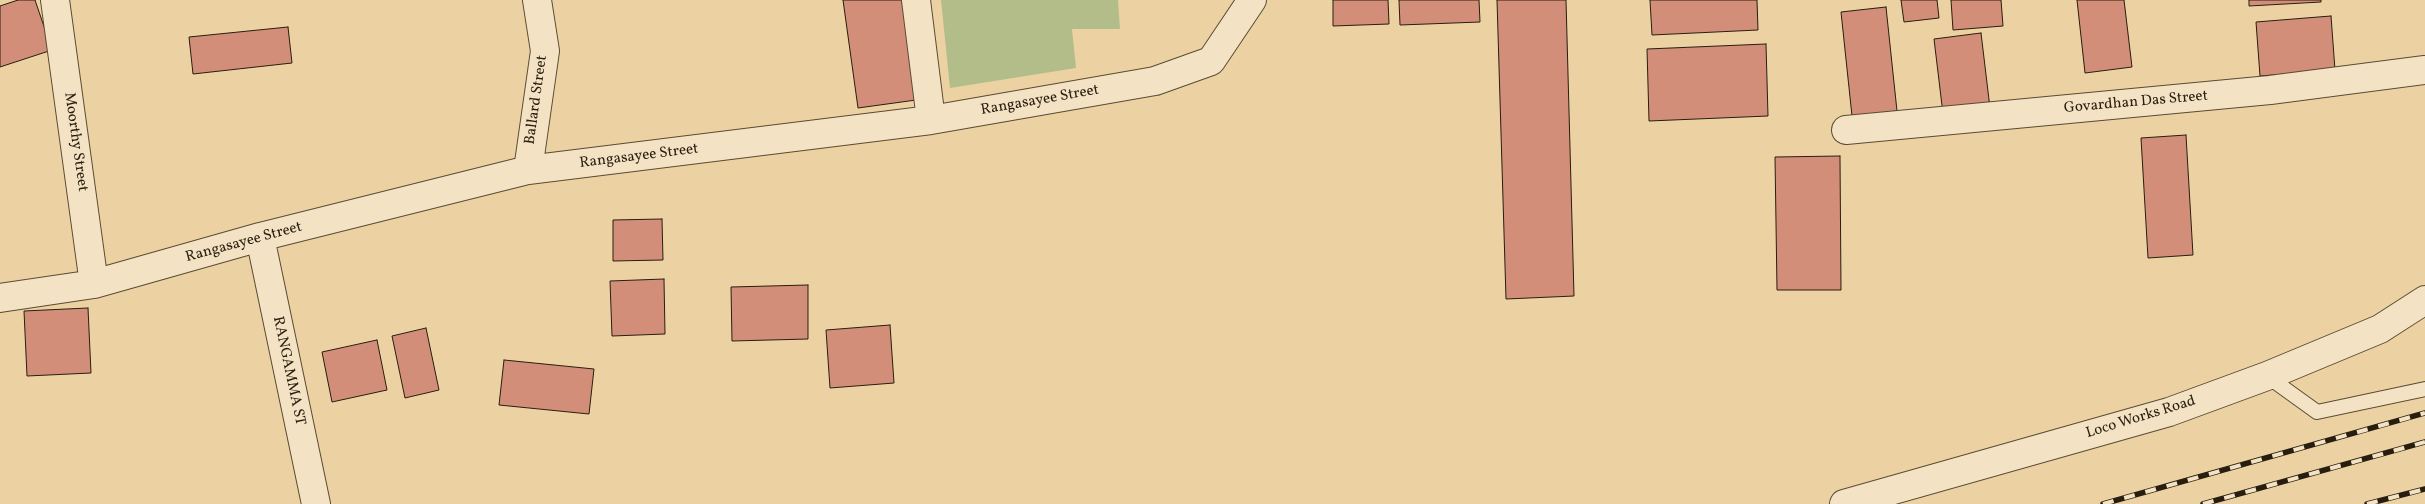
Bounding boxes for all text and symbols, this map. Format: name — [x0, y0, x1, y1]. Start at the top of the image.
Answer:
street label: Ballard Street — [522, 54, 552, 146]
street label: Rangasayee Street — [979, 82, 1101, 120]
street label: Govardhan Das Street — [2063, 88, 2209, 118]
street label: Moorthy Street — [59, 91, 91, 193]
street label: Rangasayee Street — [578, 141, 700, 173]
street label: Rangasayee Street — [184, 219, 304, 267]
street label: RANGAMMA ST — [268, 315, 308, 427]
street label: Loco Works Road — [2084, 393, 2198, 443]

